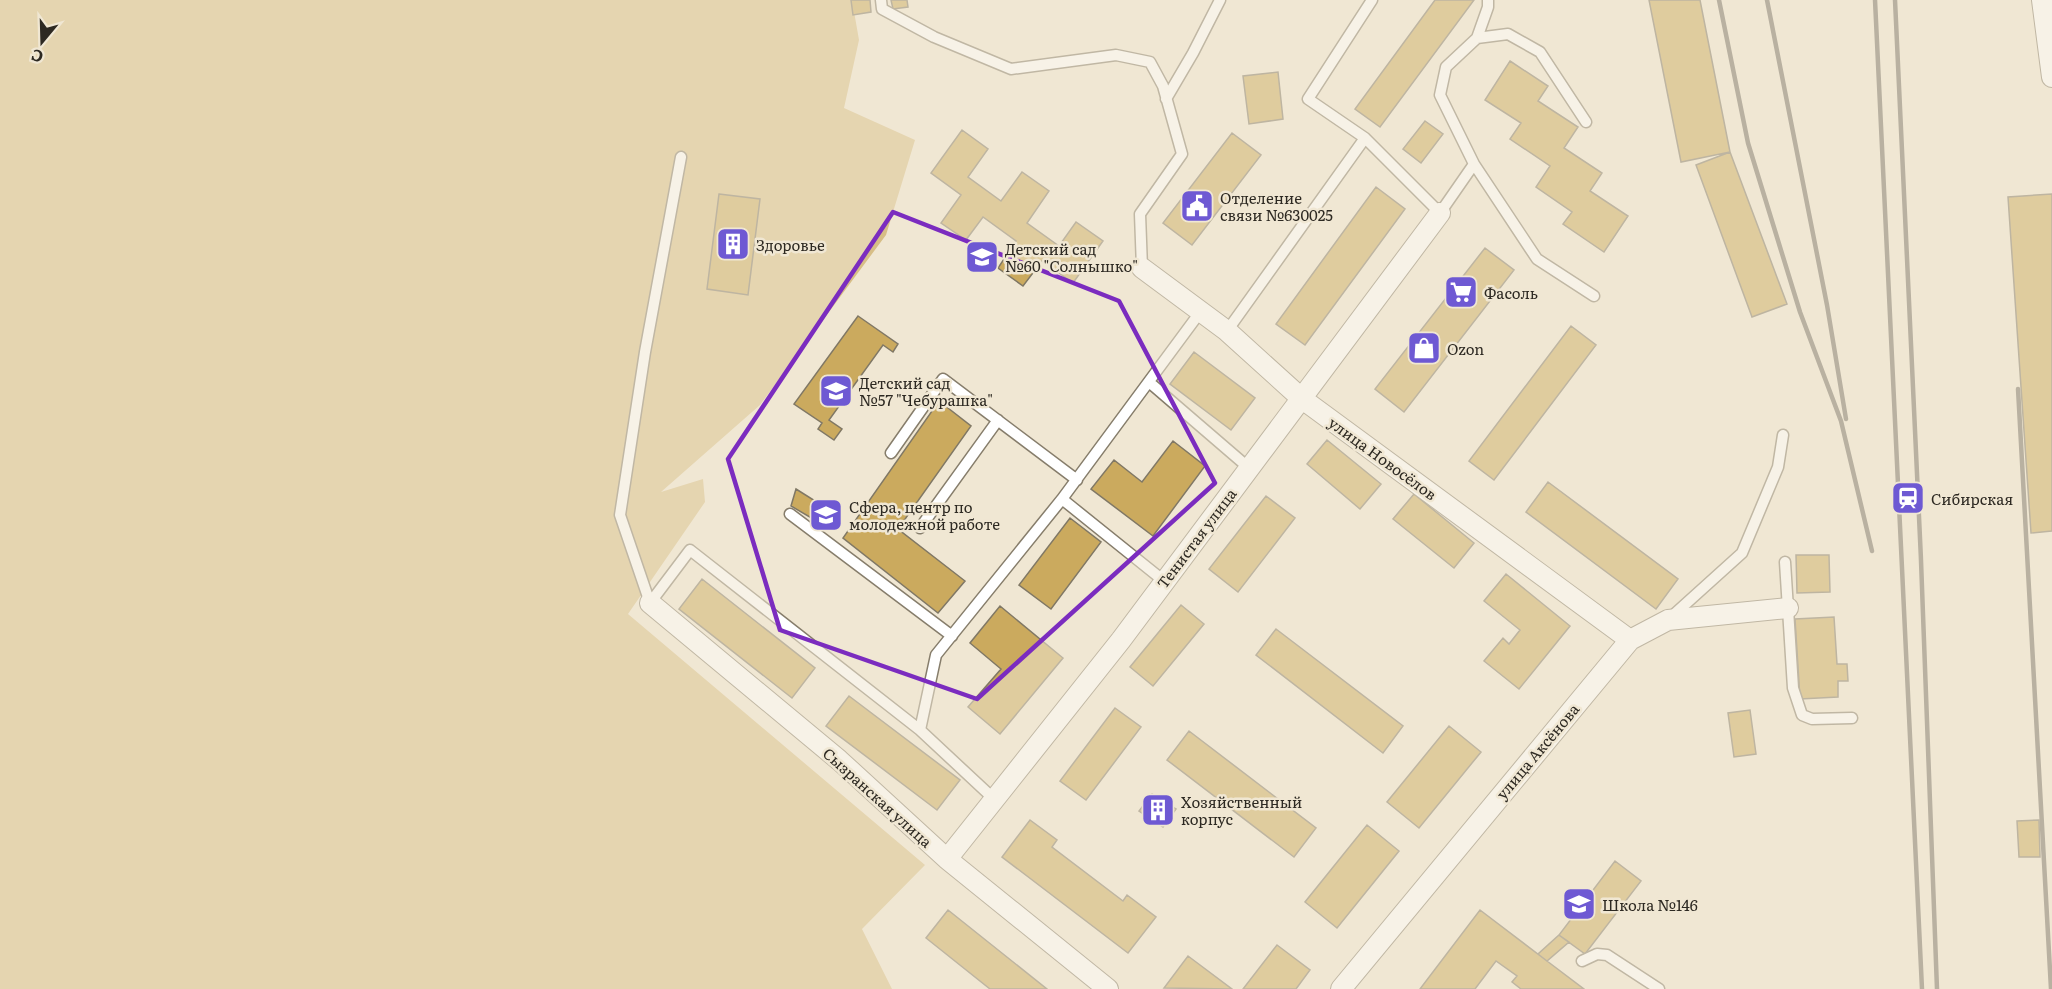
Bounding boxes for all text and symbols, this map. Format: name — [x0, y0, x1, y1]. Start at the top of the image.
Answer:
north arrow — [12, 12, 72, 72]
text: С — [28, 44, 46, 70]
place label: Отделение связи №630025 — [1220, 186, 1333, 226]
public building icon: Отделение связи №630025 — [1179, 188, 1215, 224]
building icon: Здоровье — [715, 226, 751, 262]
place label: Здоровье — [756, 233, 825, 256]
place label: Детский сад №60 "Солнышко" — [1005, 237, 1138, 277]
school or university icon: Детский сад №60 "Солнышко" — [964, 239, 1000, 275]
supermarket icon: Фасоль — [1443, 274, 1479, 310]
place label: Фасоль — [1484, 281, 1538, 304]
shop icon: Ozon — [1406, 330, 1442, 366]
place label: Ozon — [1447, 337, 1484, 360]
place label: Детский сад №57 "Чебурашка" — [859, 371, 993, 411]
school or university icon: Детский сад №57 "Чебурашка" — [818, 373, 854, 409]
street label: улица Новосёлов — [1324, 411, 1442, 505]
station icon: Сибирская — [1890, 480, 1926, 516]
street label: Тенистая улица — [1151, 482, 1242, 593]
place label: Сибирская — [1931, 487, 2013, 510]
place label: Сфера, центр по молодежной работе — [849, 495, 1000, 535]
school or university icon: Сфера, центр по молодежной работе — [808, 497, 844, 533]
street label: улица Аксёнова — [1490, 697, 1585, 804]
street label: Сызранская улица — [818, 742, 939, 853]
place label: Хозяйственный корпус — [1181, 790, 1302, 830]
building icon: Хозяйственный корпус — [1140, 792, 1176, 828]
school or university icon: Школа №146 — [1561, 886, 1597, 922]
place label: Школа №146 — [1602, 893, 1698, 916]

